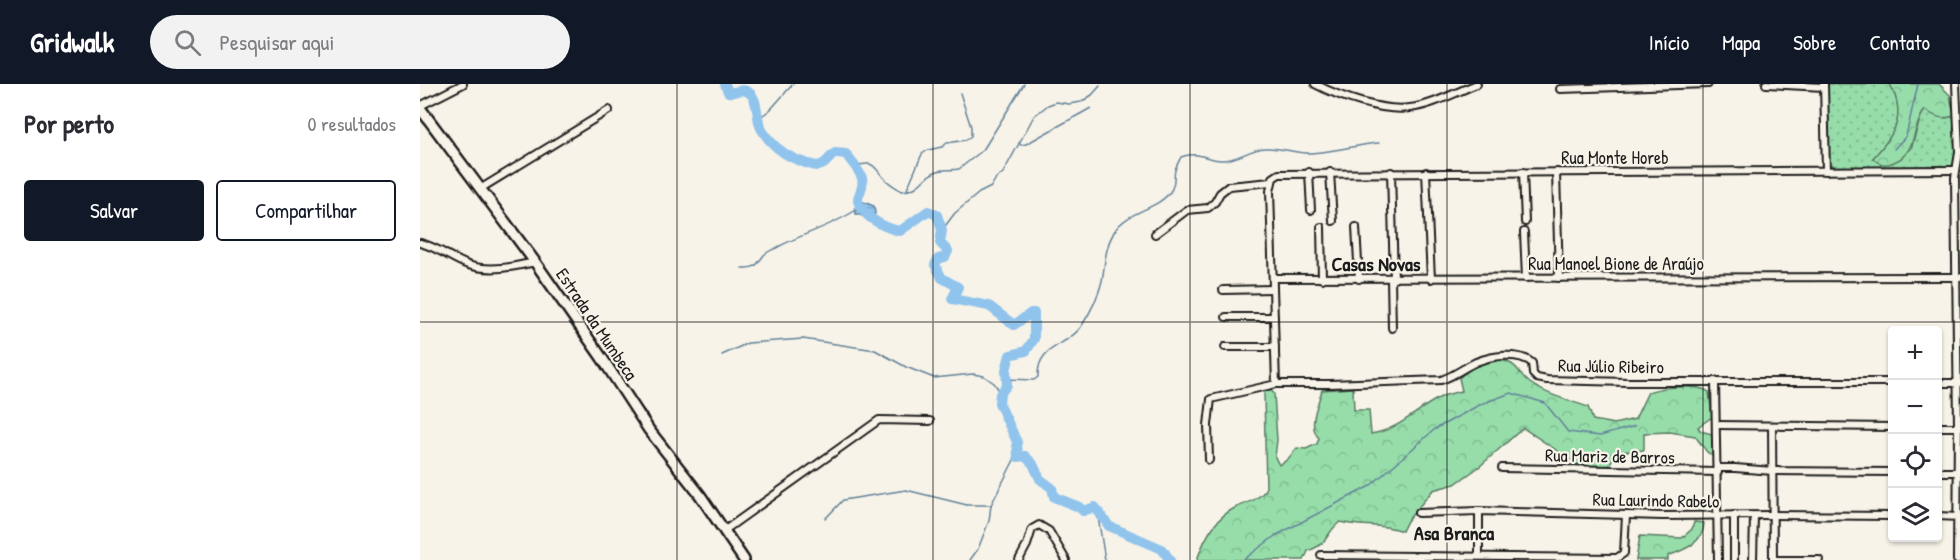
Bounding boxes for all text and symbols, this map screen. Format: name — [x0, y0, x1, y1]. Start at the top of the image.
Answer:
search box — [150, 15, 570, 69]
text: Gridwalk — [30, 23, 114, 61]
icon: search — [171, 26, 204, 59]
text: Pesquisar aqui — [219, 27, 334, 57]
text: Início — [1649, 28, 1689, 57]
text: Mapa — [1722, 28, 1760, 57]
text: Sobre — [1793, 28, 1836, 57]
text: Contato — [1869, 28, 1930, 57]
text: Por perto — [24, 106, 114, 141]
text: 0 resultados — [307, 110, 396, 137]
street label: Rua Monte Horeb — [1561, 145, 1669, 170]
button: Salvar — [24, 180, 204, 241]
button: Compartilhar — [216, 180, 396, 241]
district label: Casas Novas — [1332, 250, 1421, 277]
street label: Rua Manoel Bione de Araújo — [1528, 251, 1704, 276]
street label: Estrada da Mumbeca — [550, 263, 644, 385]
map controls — [1888, 326, 1942, 542]
button: + — [1888, 326, 1942, 380]
street label: Rua Júlio Ribeiro — [1558, 353, 1664, 379]
button: − — [1888, 380, 1942, 434]
button: locate — [1888, 434, 1942, 488]
street label: Rua Mariz de Barros — [1545, 442, 1675, 470]
street label: Rua Laurindo Rabelo — [1592, 486, 1720, 514]
button: layers — [1888, 488, 1942, 542]
district label: Asa Branca — [1414, 519, 1494, 546]

